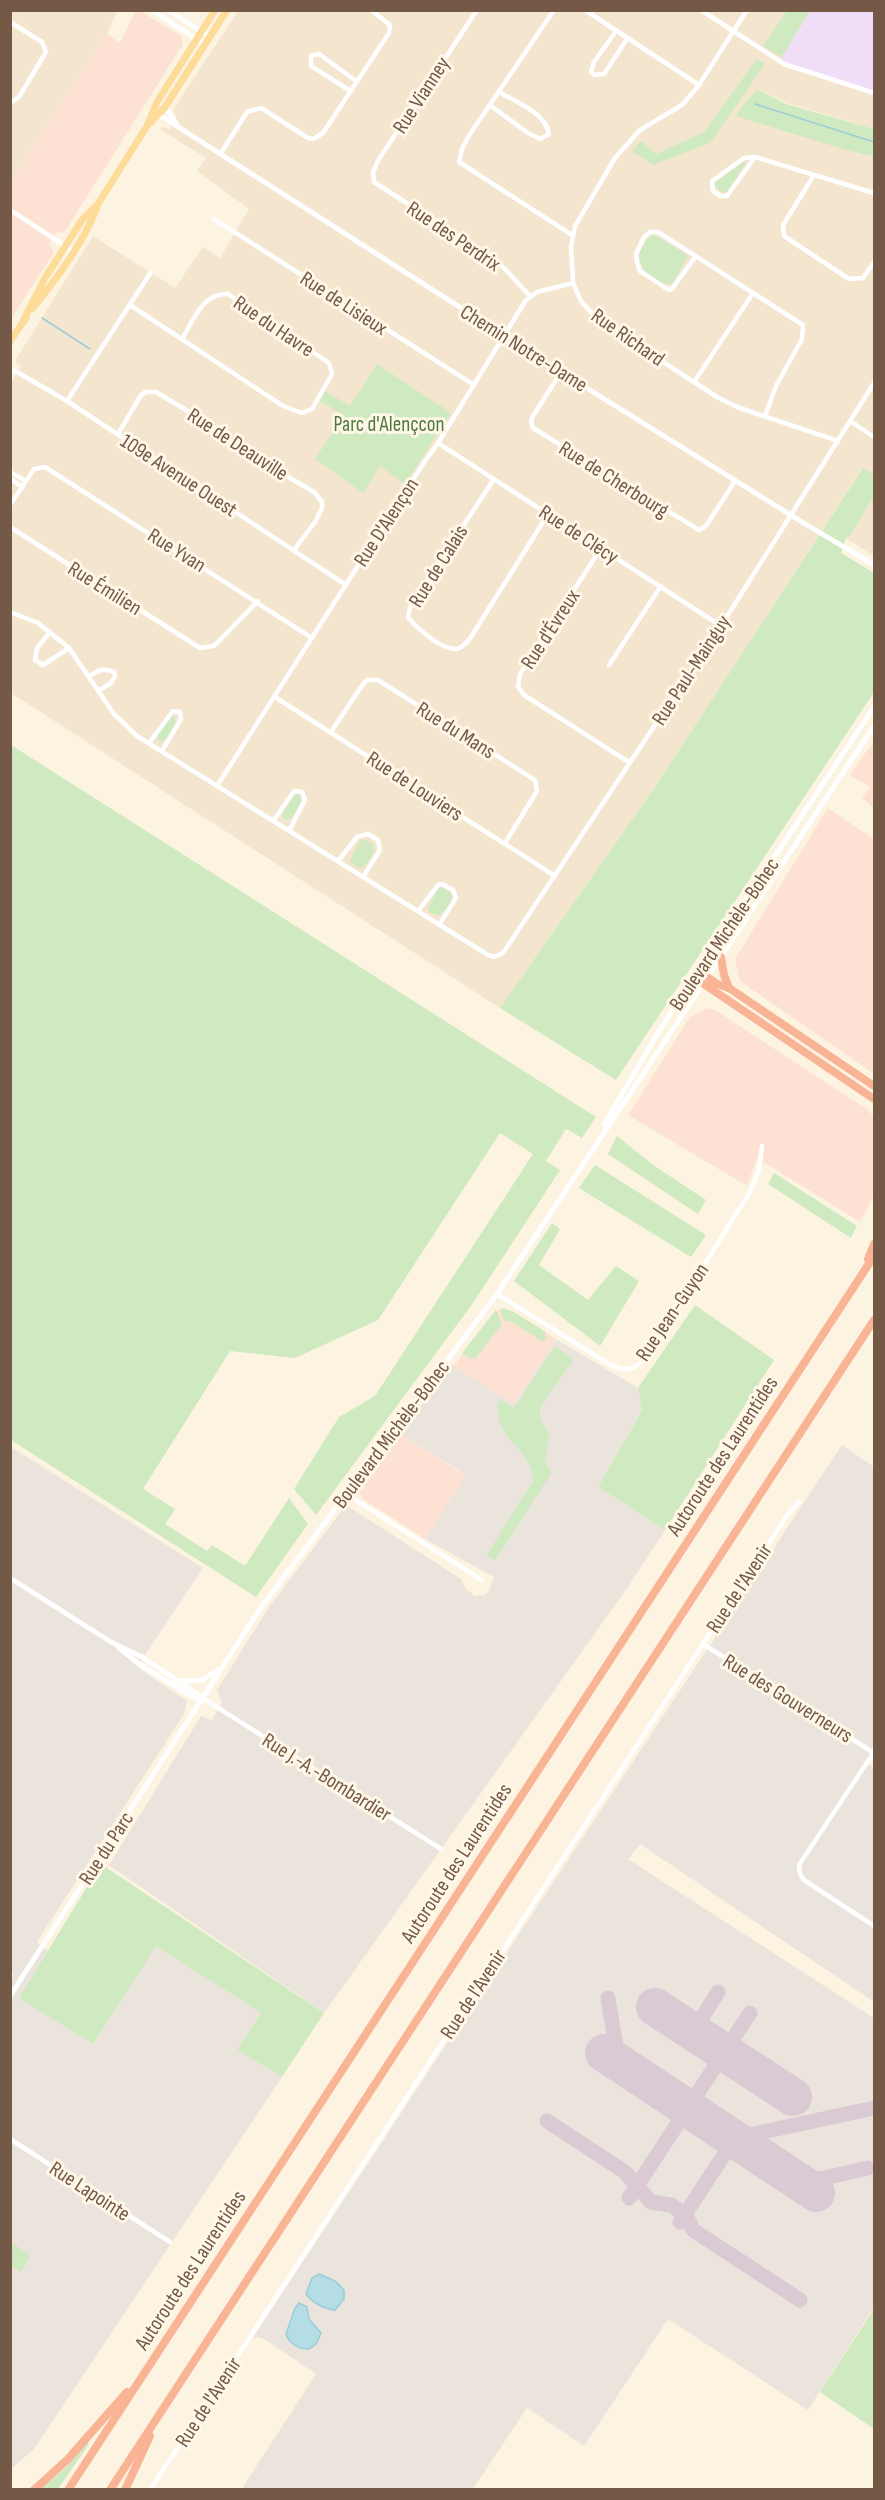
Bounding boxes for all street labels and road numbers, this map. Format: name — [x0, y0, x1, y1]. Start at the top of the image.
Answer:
street label: Rue Vianney — [387, 52, 455, 138]
street label: Rue des Perdrix — [402, 196, 506, 277]
street label: Rue de Lisieux — [295, 266, 392, 341]
street label: Rue du Havre — [229, 290, 319, 363]
street label: Chemin Notre-Dame — [456, 299, 592, 398]
street label: Rue Richard — [586, 303, 669, 372]
street label: Rue de Deauville — [183, 403, 293, 486]
street label: 109e Avenue Ouest — [116, 428, 242, 522]
street label: Rue de Cherbourg — [554, 436, 673, 523]
street label: Rue D'Alençon — [349, 473, 424, 571]
street label: Rue de Clécy — [534, 500, 623, 569]
street label: Rue de Calais — [403, 521, 473, 612]
street label: Rue Yvan — [143, 523, 210, 578]
street label: Rue Émilien — [63, 556, 146, 621]
street label: Rue d'Évreux — [515, 585, 585, 674]
street label: Rue Paul-Mainguy — [647, 611, 736, 730]
street label: Rue du Mans — [412, 696, 500, 764]
street label: Rue de Louviers — [362, 746, 467, 827]
street label: Boulevard Michèle-Bohec — [664, 853, 785, 1015]
street label: Rue Jean-Guyon — [631, 1259, 714, 1366]
street label: Boulevard Michèle-Bohec — [328, 1355, 455, 1513]
street label: Autoroute des Laurentides — [661, 1372, 783, 1541]
street label: Rue de l'Avenir — [701, 1539, 778, 1638]
street label: Rue des Gouverneurs — [718, 1649, 857, 1748]
street label: Rue J.-A.-Bombardier — [258, 1728, 396, 1827]
street label: Autoroute des Laurentides — [395, 1779, 517, 1948]
street label: Rue du Parc — [74, 1807, 139, 1889]
street label: Rue de l'Avenir — [435, 1945, 512, 2044]
street label: Rue Lapointe — [45, 2156, 135, 2227]
street label: Autoroute des Laurentides — [129, 2186, 251, 2355]
street label: Rue de l'Avenir — [170, 2353, 247, 2452]

